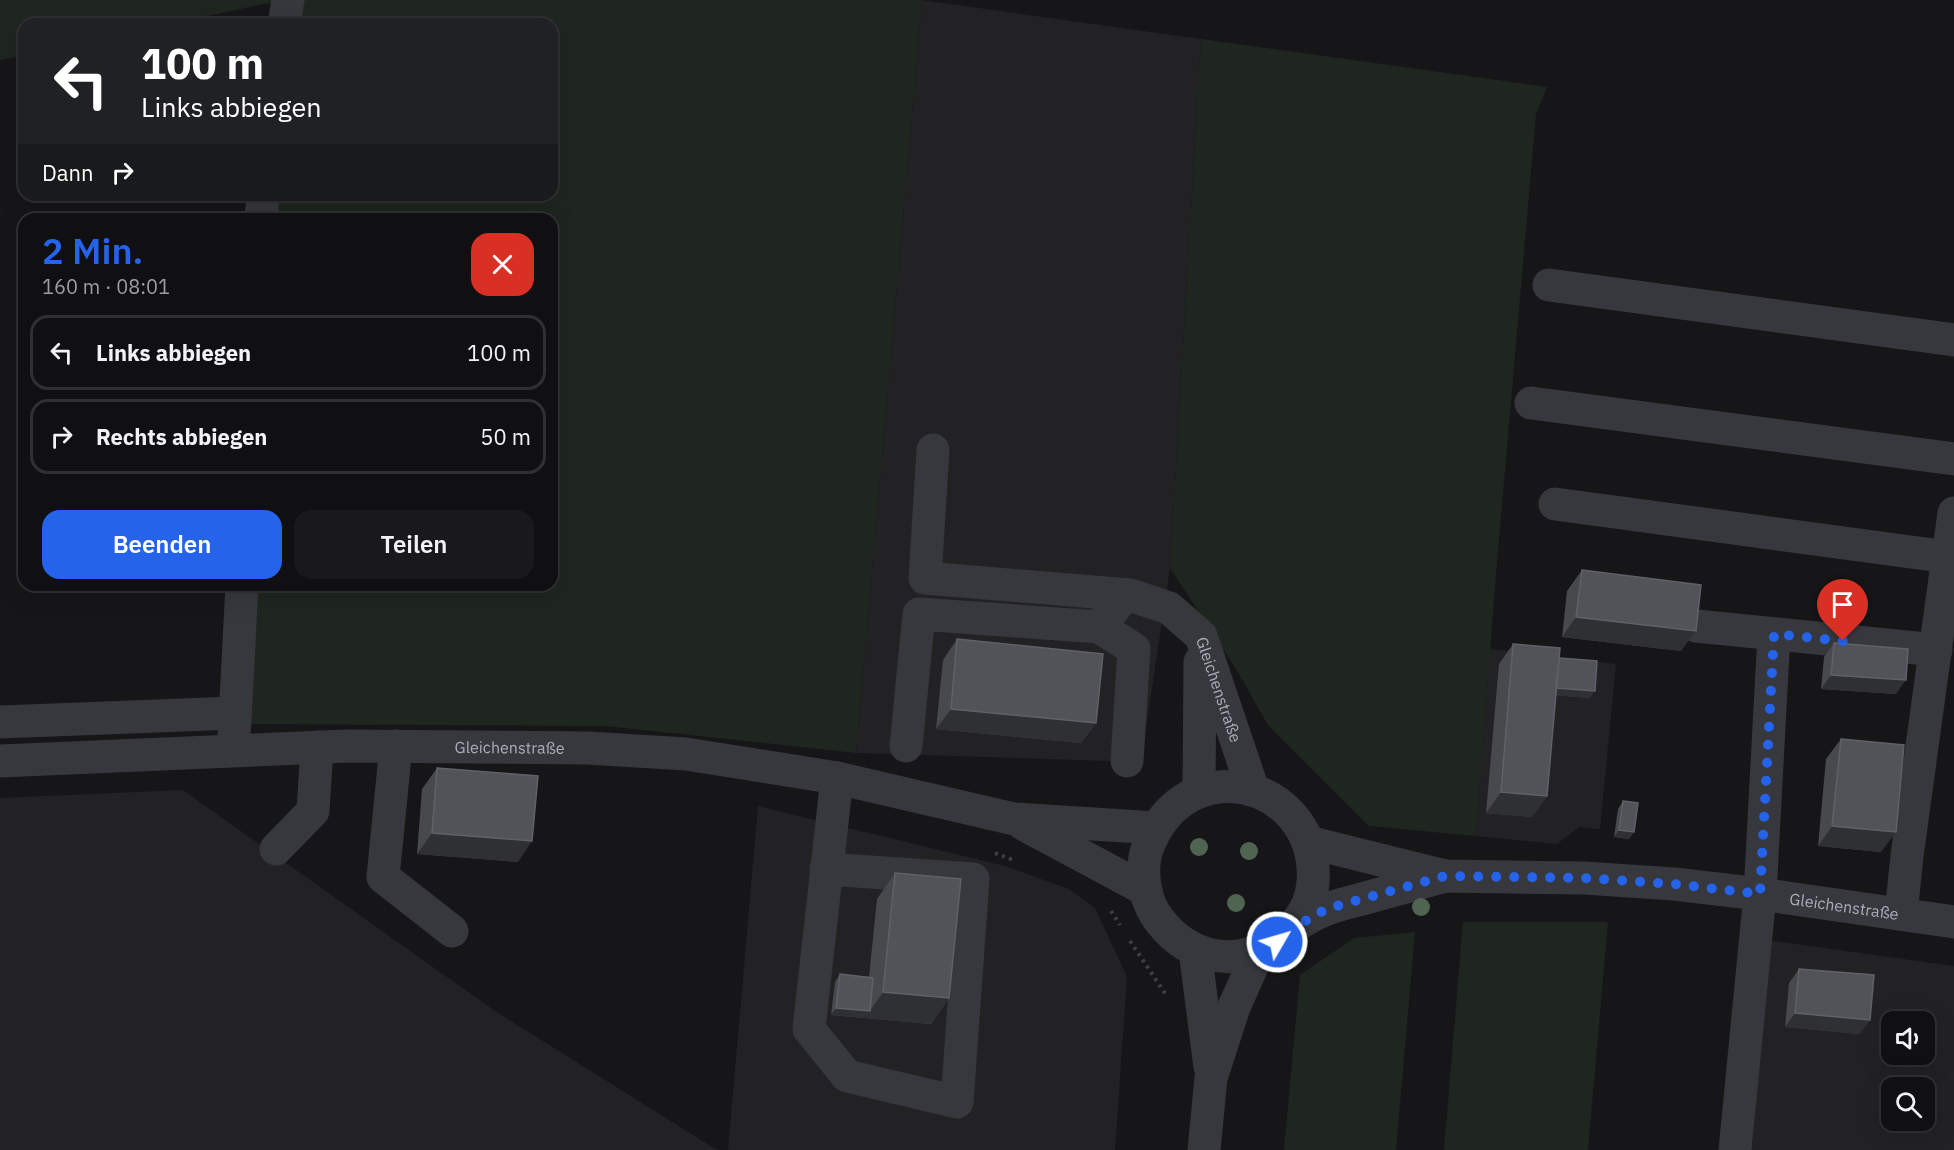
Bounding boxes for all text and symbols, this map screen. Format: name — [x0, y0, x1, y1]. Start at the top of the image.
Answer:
text: 100 m — [141, 36, 264, 91]
icon: left — [42, 42, 120, 120]
text: Links abbiegen — [141, 89, 322, 124]
icon: right — [106, 156, 139, 189]
text: Dann — [42, 158, 94, 187]
text: 2 Min. — [42, 227, 143, 274]
button: close — [471, 233, 534, 296]
text: 160 m · 08:01 — [42, 273, 170, 300]
icon: left — [45, 336, 78, 369]
text: Links abbiegen — [96, 338, 251, 367]
text: 100 m — [467, 338, 531, 367]
icon: right — [45, 420, 78, 453]
text: Rechts abbiegen — [96, 422, 267, 451]
text: 50 m — [480, 422, 531, 451]
button: Beenden — [42, 510, 282, 579]
button: Teilen — [294, 510, 534, 579]
pin — [1817, 579, 1868, 641]
icon: arrive — [1826, 588, 1859, 621]
street label: Gleichenstraße — [1192, 634, 1246, 745]
street label: Gleichenstraße — [455, 737, 565, 758]
street label: Gleichenstraße — [1788, 888, 1900, 924]
position arrow — [1245, 910, 1309, 974]
map controls — [1881, 1011, 1935, 1131]
button: sound — [1881, 1011, 1935, 1065]
button: search — [1881, 1077, 1935, 1131]

